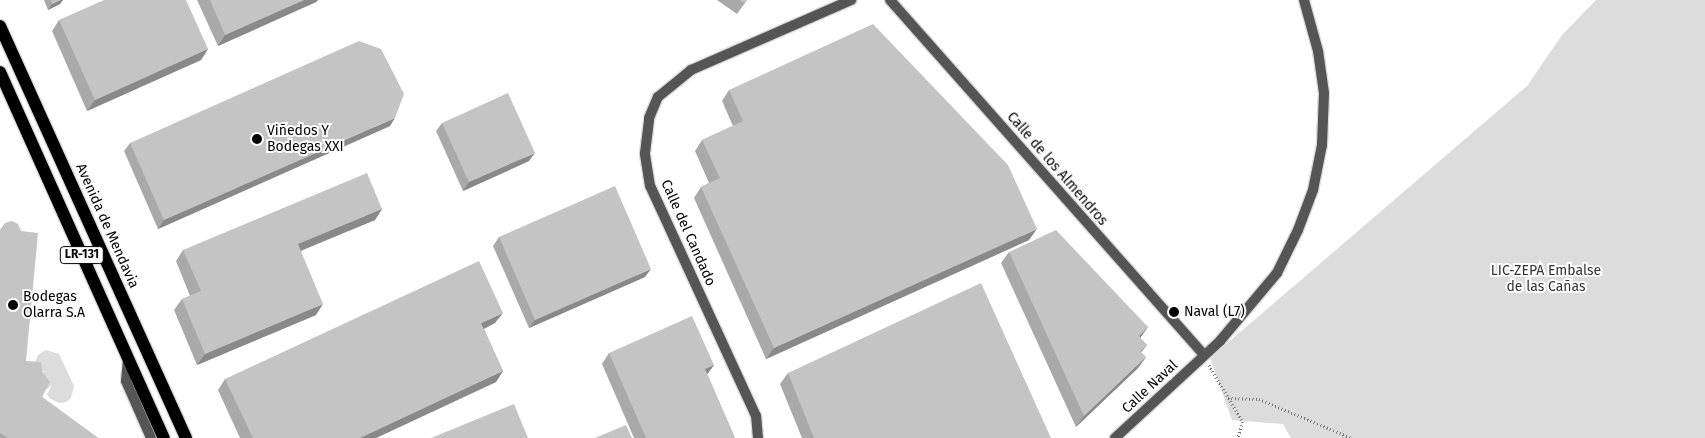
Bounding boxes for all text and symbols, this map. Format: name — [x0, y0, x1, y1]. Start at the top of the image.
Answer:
street label: Calle de los Almendros — [1003, 109, 1111, 229]
place label: Viñedos Y Bodegas XXI — [267, 123, 344, 156]
marker: Viñedos Y Bodegas XXI — [251, 133, 263, 145]
street label: Avenida de Mendavia — [72, 161, 142, 291]
street label: Calle del Candado — [657, 177, 719, 289]
road number: LR-131 — [59, 246, 104, 264]
park label: LIC-ZEPA Embalse de las Cañas — [1491, 263, 1601, 296]
place label: Bodegas Olarra S.A — [23, 289, 85, 322]
marker: Bodegas Olarra S.A — [7, 299, 19, 311]
place label: Naval (L7) — [1184, 304, 1245, 320]
marker: Naval (L7) — [1168, 306, 1180, 318]
street label: Calle Naval — [1119, 357, 1181, 417]

